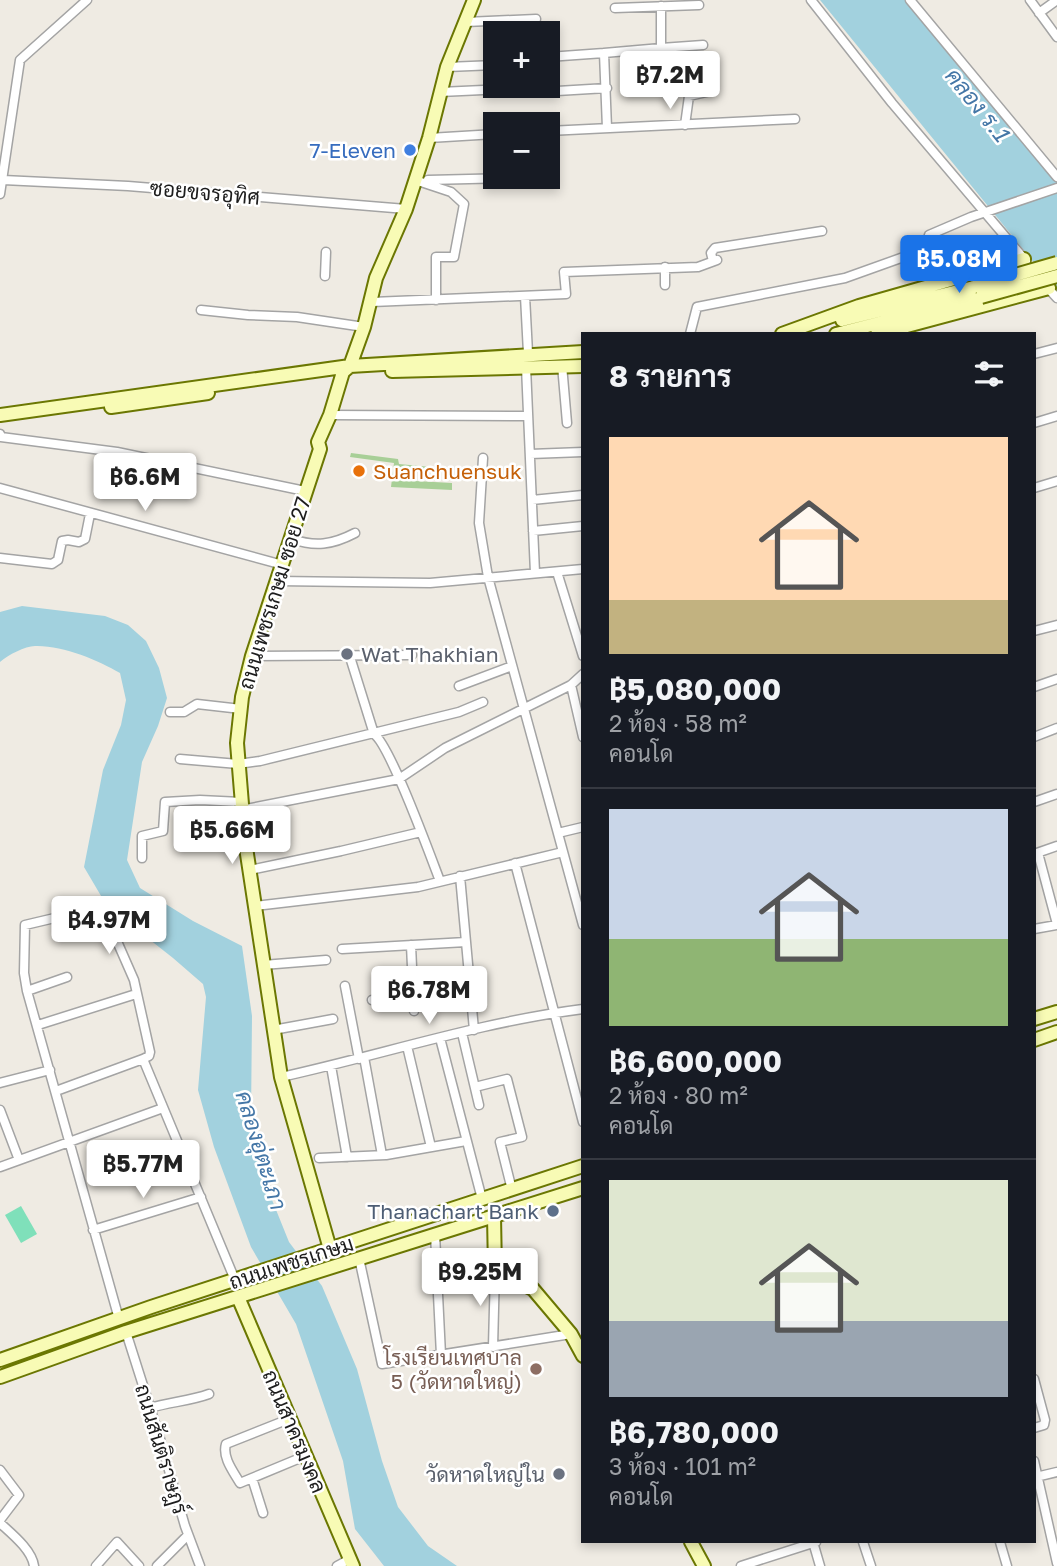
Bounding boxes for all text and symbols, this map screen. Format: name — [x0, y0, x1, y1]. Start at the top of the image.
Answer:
map controls — [483, 21, 560, 189]
button: + — [483, 21, 560, 98]
pin: ฿7.2M — [621, 52, 719, 111]
text: ฿7.2M — [636, 60, 704, 88]
water label: คลอง ร.1 — [940, 62, 1016, 147]
button: − — [483, 112, 560, 189]
place label: 7-Eleven — [309, 137, 396, 163]
marker: 7-Eleven — [402, 142, 418, 158]
street label: ซอยขจรอุทิศ — [149, 174, 261, 212]
pin: ฿5.08M — [902, 236, 1016, 295]
text: ฿5.08M — [916, 244, 1002, 272]
icon: filters — [970, 355, 1008, 393]
text: 8 รายการ — [609, 358, 732, 394]
pin: ฿6.6M — [96, 454, 194, 513]
place label: Suanchuensuk — [373, 458, 522, 484]
text: ฿6.6M — [110, 462, 180, 490]
marker: Suanchuensuk — [351, 463, 367, 479]
icon: home — [746, 482, 872, 608]
street label: ถนนเพชรเกษม ซอย 27 — [232, 493, 316, 693]
place label: Wat Thakhian — [361, 641, 499, 667]
marker: Wat Thakhian — [339, 646, 355, 662]
text: ฿5,080,000 — [609, 671, 781, 707]
text: 2 ห้อง · 58 m² — [609, 709, 747, 737]
text: คอนโด — [609, 739, 673, 767]
pin: ฿5.66M — [175, 806, 289, 866]
text: ฿5.66M — [190, 815, 274, 843]
icon: home — [746, 854, 872, 980]
pin: ฿4.97M — [52, 897, 166, 956]
text: ฿4.97M — [67, 905, 151, 933]
pin: ฿6.78M — [372, 967, 486, 1026]
text: ฿6.78M — [387, 975, 471, 1003]
text: ฿6,600,000 — [609, 1043, 782, 1079]
text: 2 ห้อง · 80 m² — [609, 1081, 748, 1109]
water label: คลองอุ่ตะเภา — [228, 1087, 293, 1214]
text: คอนโด — [609, 1111, 673, 1139]
pin: ฿5.77M — [86, 1140, 200, 1200]
text: ฿5.77M — [103, 1149, 183, 1177]
place label: Thanachart Bank — [367, 1198, 539, 1224]
marker: Thanachart Bank — [545, 1203, 561, 1219]
icon: home — [746, 1225, 872, 1351]
street label: ถนนเพชรเกษม — [226, 1230, 356, 1294]
pin: ฿9.25M — [423, 1248, 537, 1308]
text: ฿9.25M — [438, 1257, 522, 1285]
place label: โรงเรียนเทศบาล 5 (วัดหาดใหญ่) — [382, 1344, 522, 1394]
marker: โรงเรียนเทศบาล 5 (วัดหาดใหญ่) — [528, 1361, 544, 1377]
street label: ถนนสาครมงคล — [257, 1365, 333, 1497]
street label: ถนนสันติราษฎร์ — [128, 1381, 194, 1518]
text: ฿6,780,000 — [609, 1414, 779, 1450]
text: 3 ห้อง · 101 m² — [609, 1452, 756, 1480]
place label: วัดหาดใหญ่ใน — [426, 1461, 545, 1487]
marker: วัดหาดใหญ่ใน — [551, 1466, 567, 1482]
text: คอนโด — [609, 1482, 673, 1510]

